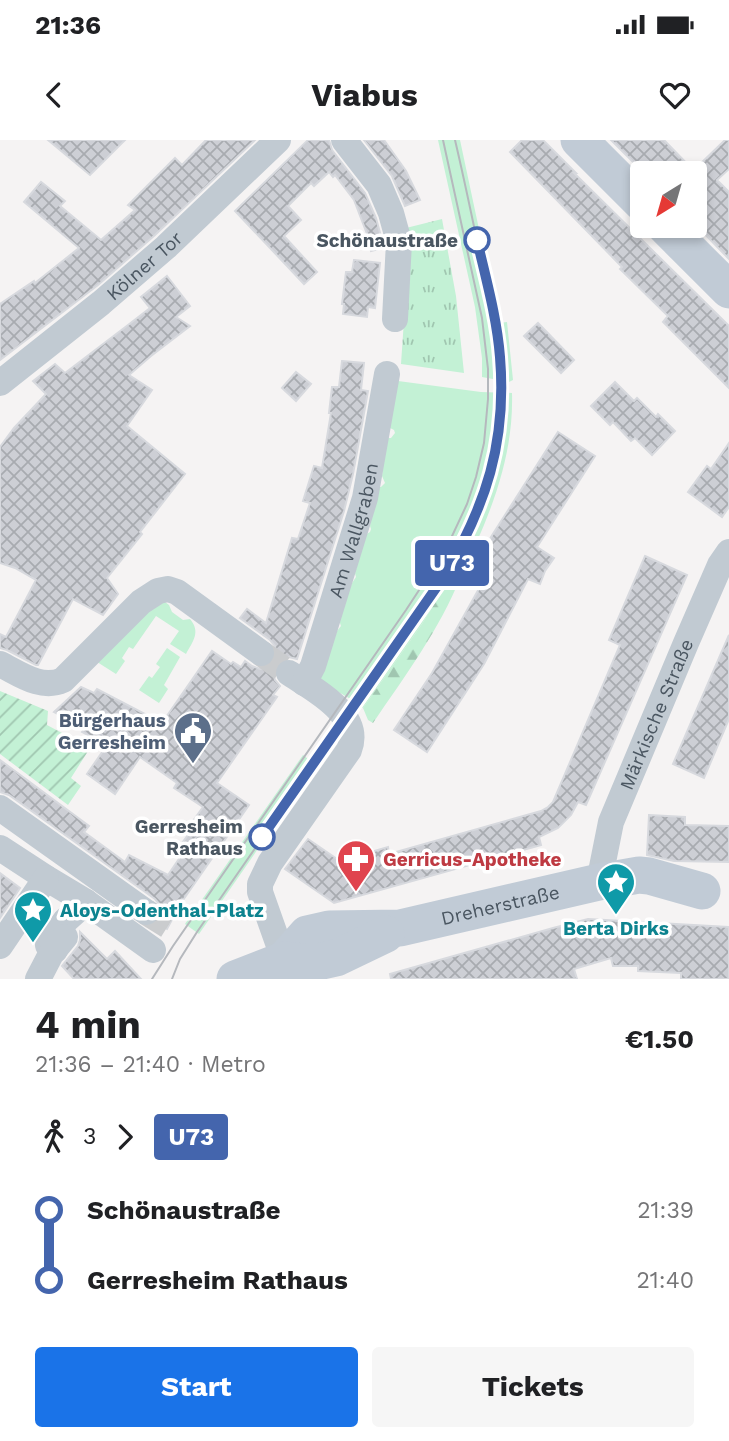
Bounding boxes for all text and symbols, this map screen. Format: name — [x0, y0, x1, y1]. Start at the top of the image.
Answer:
text: 21:36 — [35, 10, 101, 40]
icon: back — [35, 76, 73, 114]
text: Viabus — [311, 76, 418, 114]
icon: heart — [656, 76, 694, 114]
north arrow — [630, 161, 707, 238]
map controls — [630, 161, 707, 238]
street label: Kölner Tor — [101, 226, 187, 305]
marker: Schönaustraße — [464, 227, 490, 253]
place label: Schönaustraße — [316, 229, 458, 252]
street label: Am Wallgraben — [323, 461, 383, 601]
line badge: U73 — [412, 540, 492, 586]
text: U73 — [429, 549, 475, 577]
street label: Märkische Straße — [614, 635, 698, 793]
place label: Bürgerhaus Gerresheim — [58, 709, 166, 754]
public building icon: Bürgerhaus Gerresheim — [172, 710, 214, 765]
place label: Gerresheim Rathaus — [135, 815, 243, 860]
marker: Gerresheim Rathaus — [249, 824, 275, 850]
pharmacy icon: Gerricus-Apotheke — [335, 838, 377, 893]
place label: Gerricus-Apotheke — [383, 848, 562, 871]
place icon: Berta Dirks — [595, 861, 637, 916]
street label: Dreherstraße — [439, 880, 562, 930]
place icon: Aloys-Odenthal-Platz — [12, 889, 54, 944]
place label: Aloys-Odenthal-Platz — [60, 899, 264, 922]
place label: Berta Dirks — [563, 917, 669, 940]
text: 4 min — [35, 1003, 141, 1047]
text: €1.50 — [625, 1024, 694, 1054]
text: 21:36 – 21:40 · Metro — [35, 1051, 266, 1078]
icon: walk — [35, 1118, 73, 1156]
icon: forward — [106, 1118, 144, 1156]
text: 3 — [83, 1123, 96, 1150]
text: U73 — [168, 1123, 214, 1151]
text: Schönaustraße — [87, 1195, 281, 1225]
text: 21:39 — [637, 1197, 694, 1224]
text: Gerresheim Rathaus — [87, 1265, 348, 1295]
text: 21:40 — [636, 1267, 694, 1294]
button: Start — [35, 1347, 358, 1427]
button: Tickets — [372, 1347, 694, 1427]

